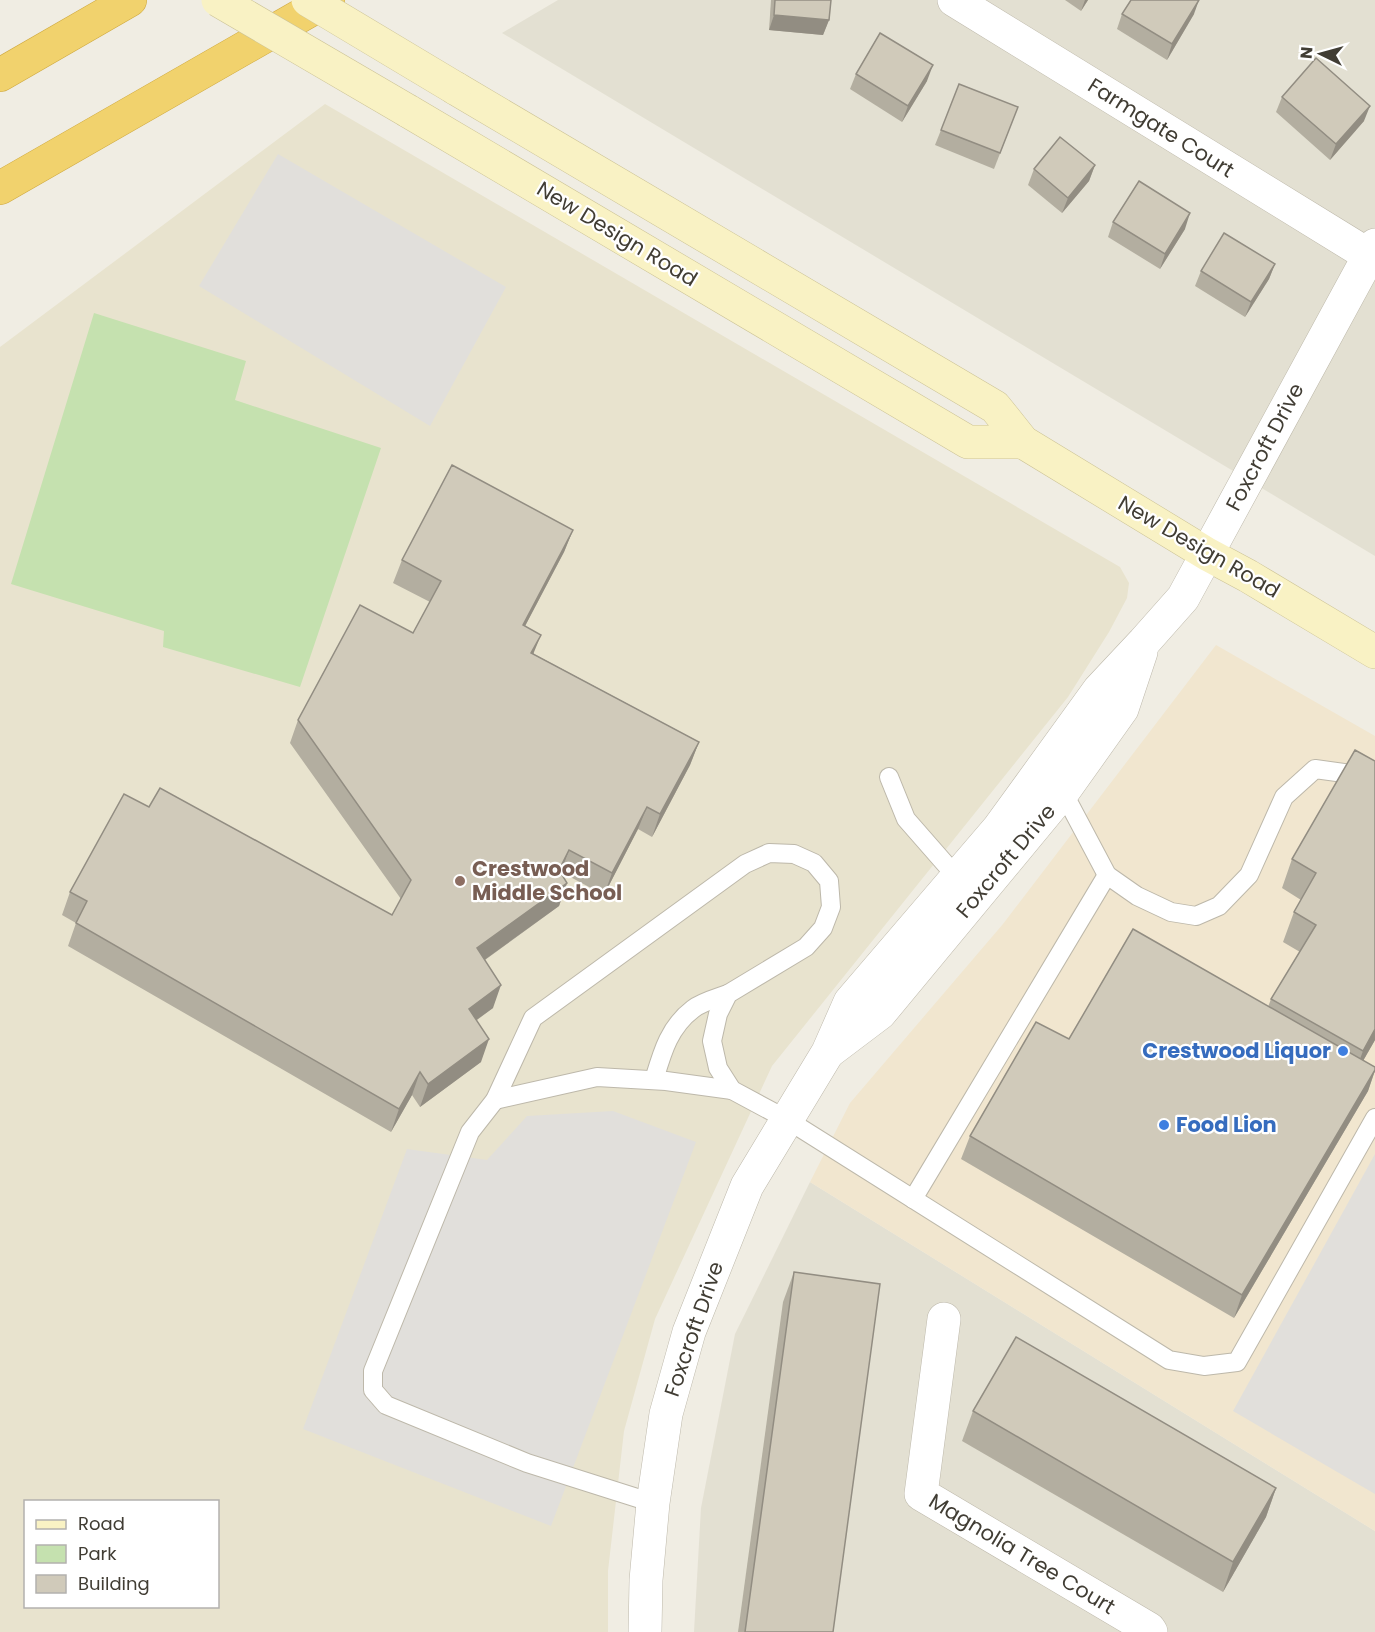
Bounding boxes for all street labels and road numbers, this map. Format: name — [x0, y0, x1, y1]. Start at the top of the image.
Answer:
street label: Farmgate Court — [1083, 71, 1240, 184]
street label: New Design Road — [532, 174, 703, 293]
street label: Foxcroft Drive — [1219, 378, 1310, 516]
street label: New Design Road — [1113, 488, 1286, 605]
street label: Foxcroft Drive — [949, 797, 1062, 924]
street label: Foxcroft Drive — [657, 1257, 730, 1400]
street label: Magnolia Tree Court — [924, 1486, 1121, 1621]

